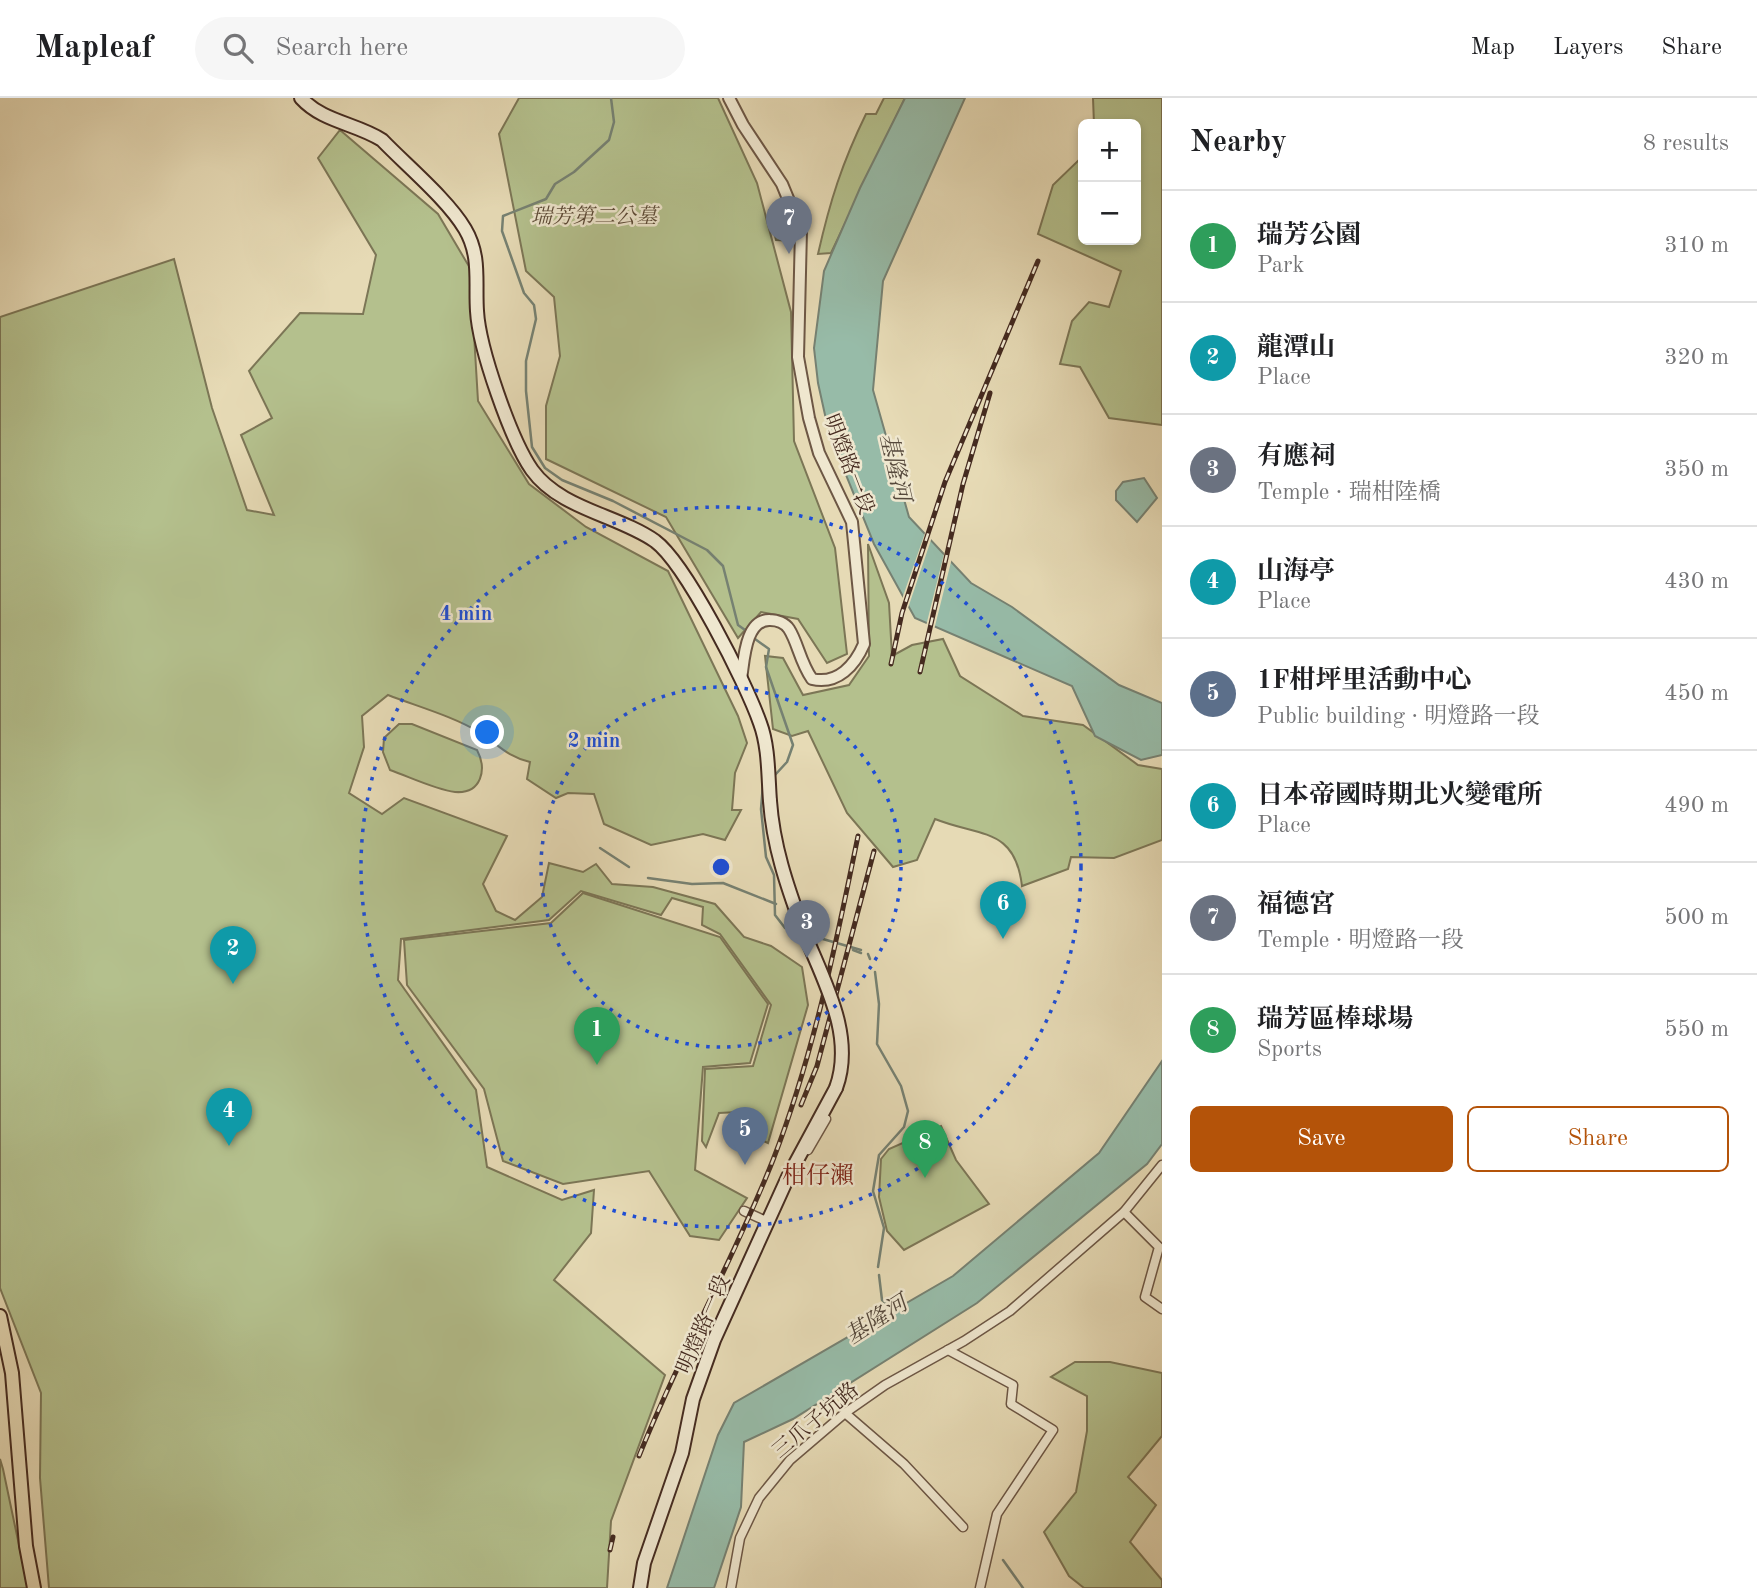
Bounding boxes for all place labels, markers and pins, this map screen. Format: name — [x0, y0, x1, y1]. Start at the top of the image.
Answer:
pin: 7 — [766, 196, 812, 254]
centre of rings — [709, 855, 733, 879]
pin: 6 — [980, 881, 1026, 939]
pin: 3 — [784, 900, 830, 958]
pin: 2 — [210, 926, 256, 984]
pin: 1 — [574, 1007, 620, 1065]
pin: 4 — [206, 1088, 252, 1146]
pin: 5 — [722, 1107, 768, 1165]
pin: 8 — [902, 1120, 948, 1178]

